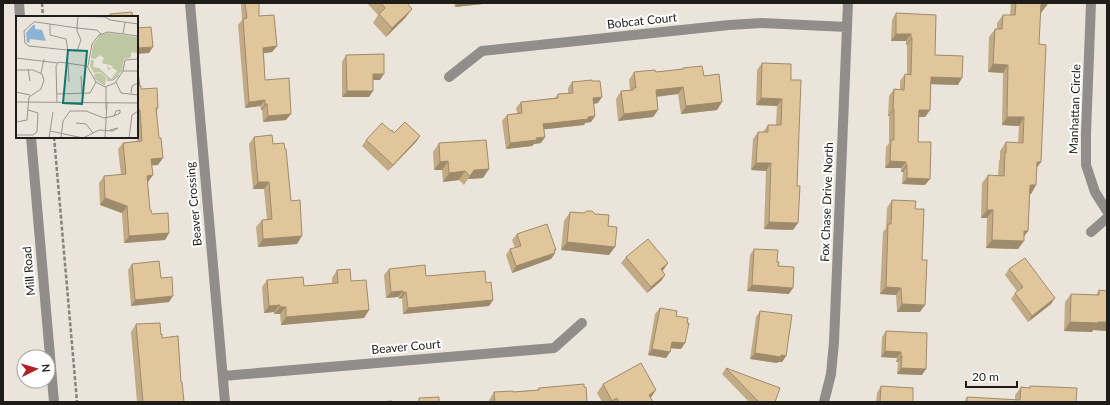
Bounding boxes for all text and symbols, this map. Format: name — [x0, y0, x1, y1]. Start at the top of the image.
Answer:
street label: Bobcat Court — [606, 9, 678, 32]
inset map — [16, 16, 138, 138]
street label: Manhattan Circle — [1065, 64, 1084, 154]
street label: Fox Chase Drive North — [817, 142, 836, 262]
street label: Beaver Crossing — [182, 161, 205, 247]
street label: Mill Road — [19, 246, 38, 296]
street label: Beaver Court — [371, 336, 442, 357]
north arrow — [16, 349, 56, 389]
text: N — [40, 363, 53, 373]
scale bar — [966, 363, 1017, 389]
text: 20 m — [972, 369, 999, 384]

